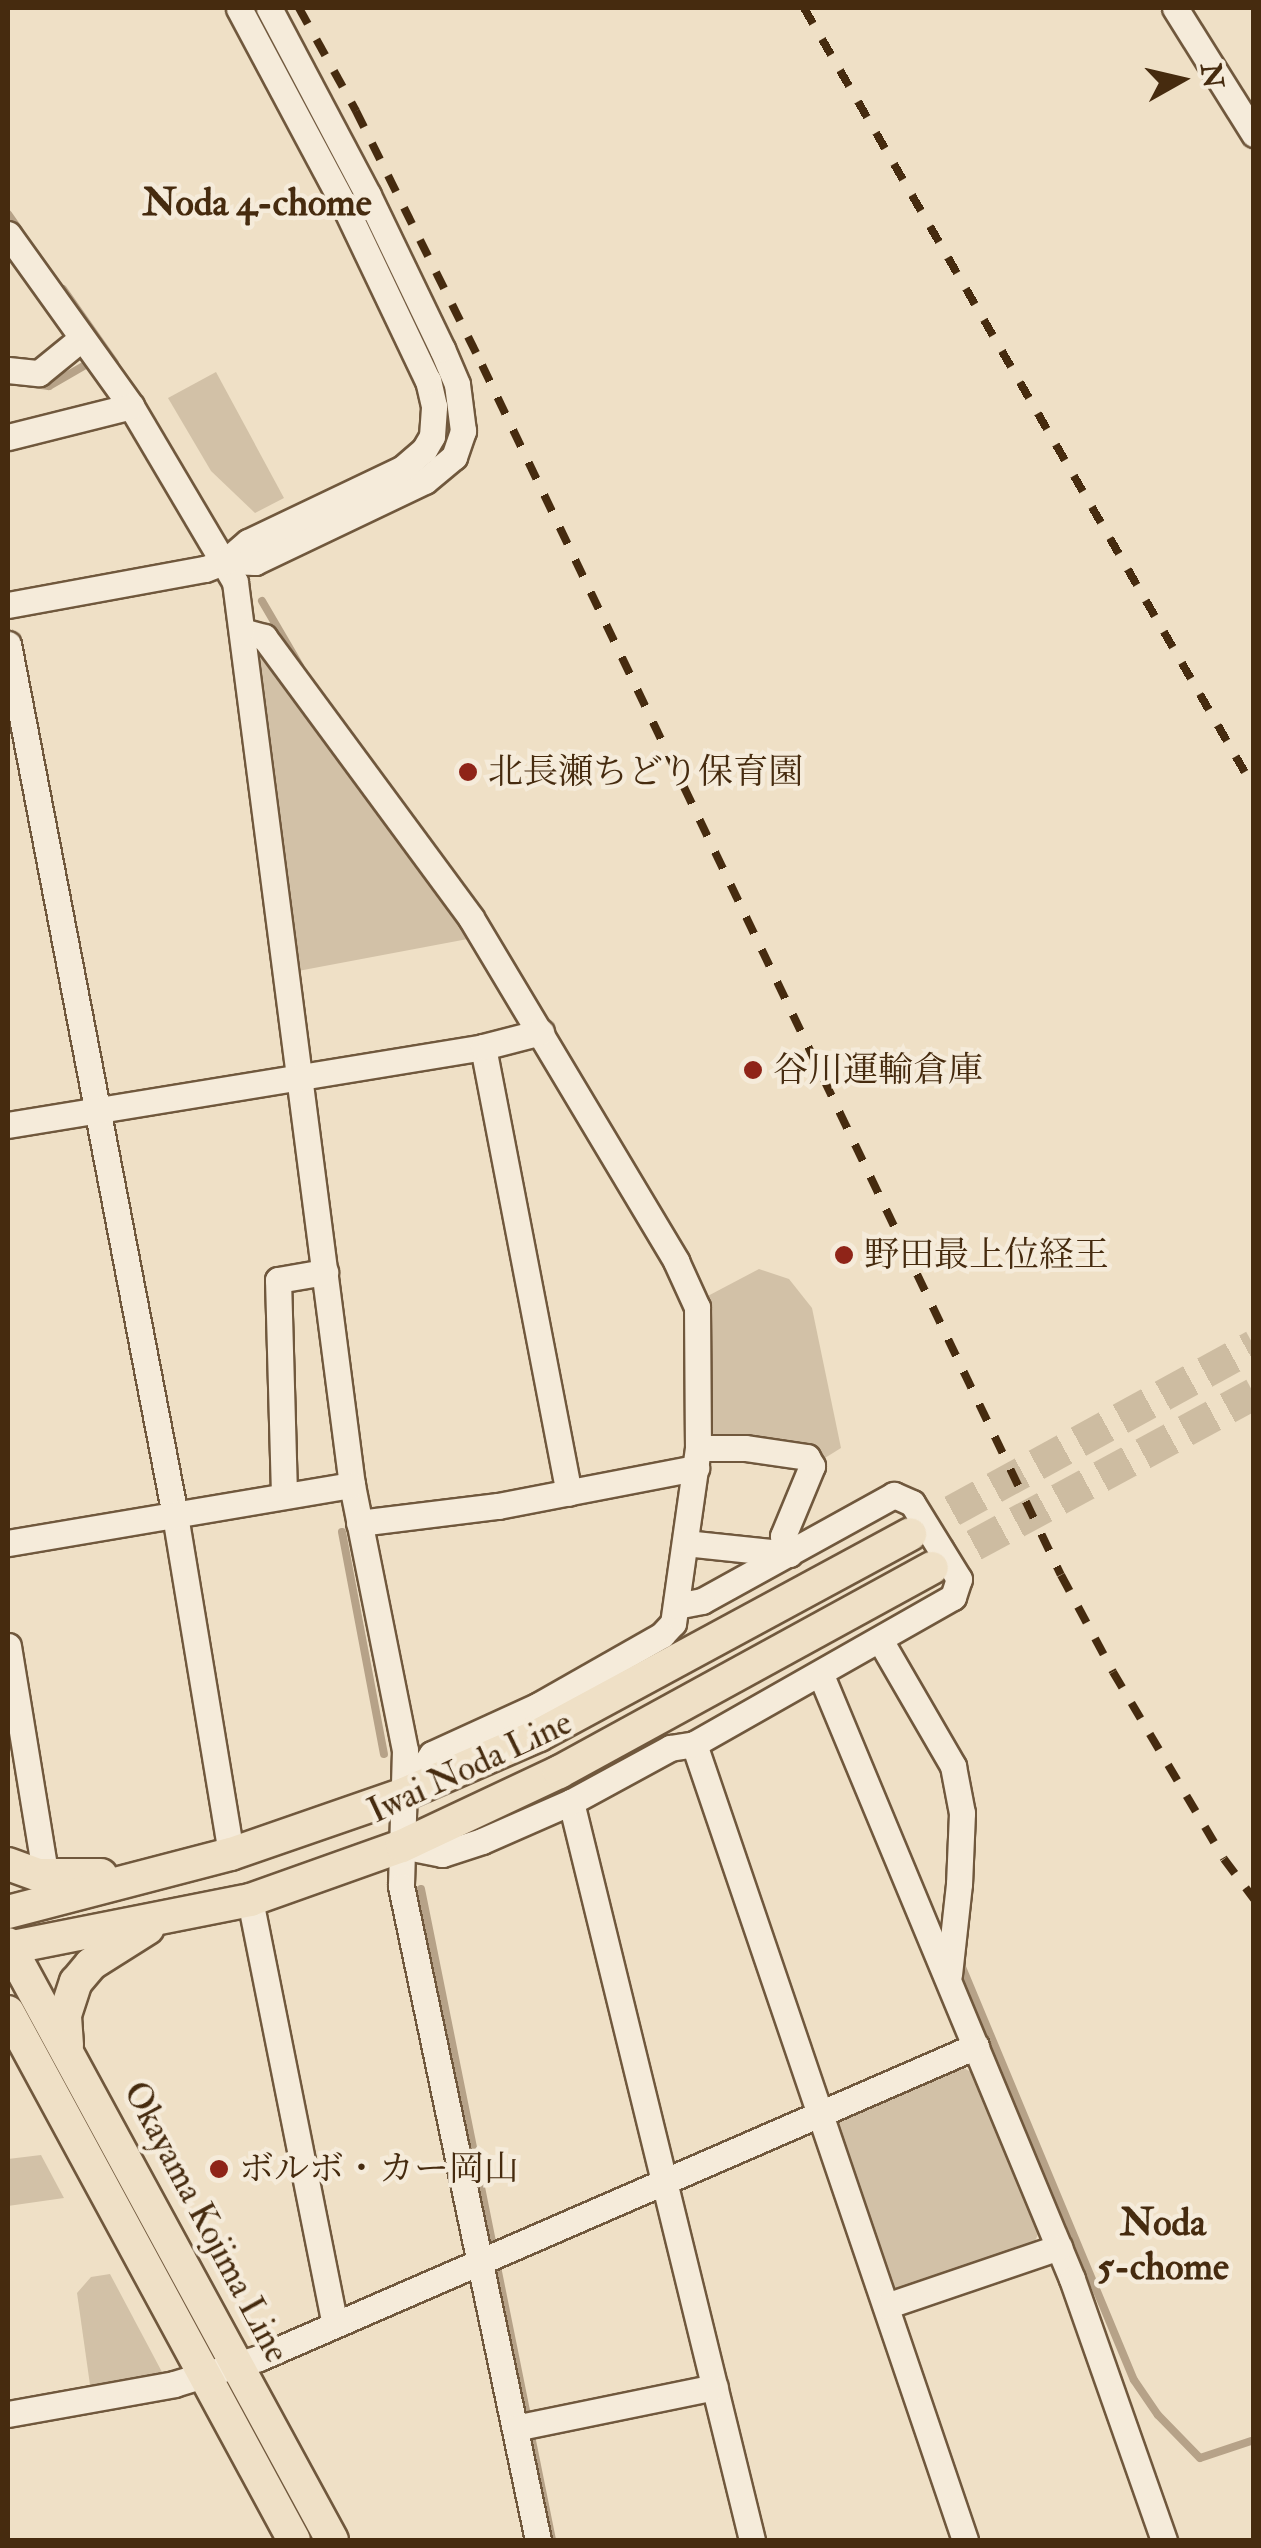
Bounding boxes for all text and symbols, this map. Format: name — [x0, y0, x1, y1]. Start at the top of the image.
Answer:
north arrow — [1131, 30, 1231, 130]
text: N — [1192, 61, 1230, 91]
district label: Noda 4-chome — [142, 181, 372, 227]
place label: 北長瀬ちどり保育園 — [488, 751, 803, 793]
marker: 北長瀬ちどり保育園 — [457, 761, 479, 783]
place label: 谷川運輸倉庫 — [773, 1049, 983, 1091]
marker: 谷川運輸倉庫 — [742, 1059, 764, 1081]
place label: 野田最上位経王 — [864, 1234, 1109, 1276]
marker: 野田最上位経王 — [833, 1244, 855, 1266]
street label: Iwai Noda Line — [362, 1702, 578, 1832]
street label: Okayama Kojima Line — [114, 2074, 298, 2370]
place label: ボルボ・カー岡山 — [239, 2148, 519, 2190]
marker: ボルボ・カー岡山 — [208, 2158, 230, 2180]
district label: Noda 5-chome — [1097, 2201, 1229, 2290]

